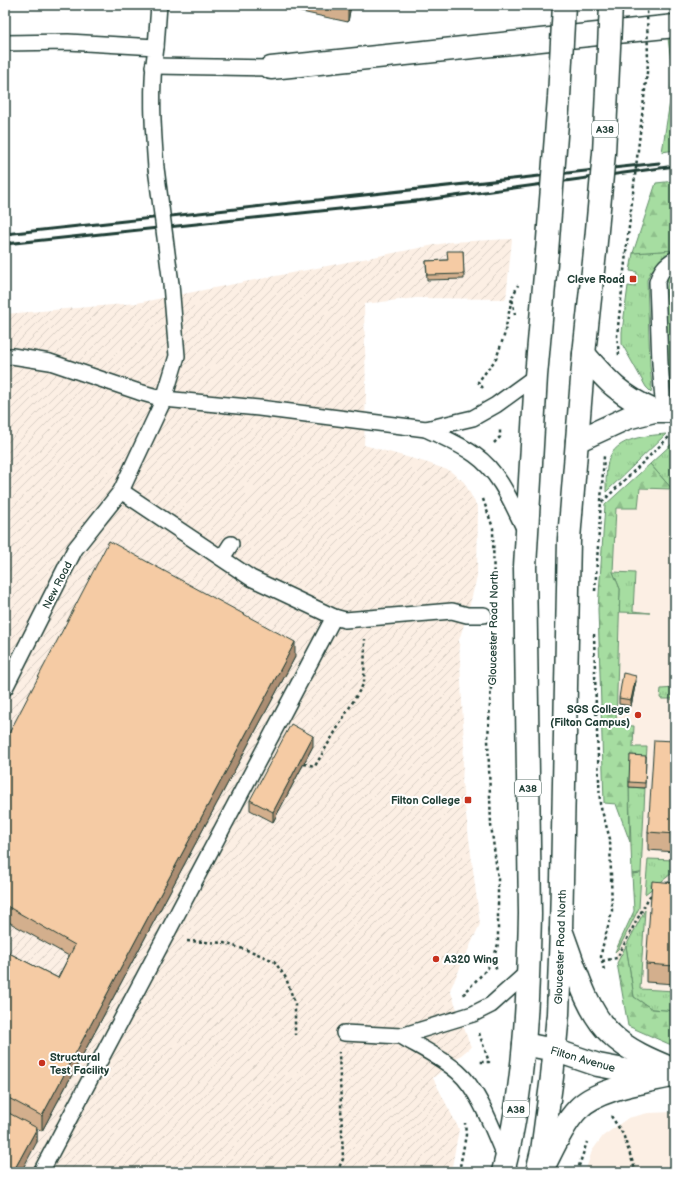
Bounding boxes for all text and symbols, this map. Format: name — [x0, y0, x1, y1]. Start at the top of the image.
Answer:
road number: A38 — [592, 121, 618, 137]
place label: Cleve Road — [567, 273, 625, 286]
marker: Cleve Road — [628, 274, 638, 284]
street label: New Road — [40, 559, 75, 611]
street label: Gloucester Road North — [486, 570, 501, 686]
place label: SGS College (Filton Campus) — [550, 703, 630, 729]
marker: SGS College (Filton Campus) — [633, 710, 643, 720]
road number: A38 — [515, 780, 541, 796]
place label: Filton College — [391, 794, 460, 807]
marker: Filton College — [463, 795, 473, 805]
street label: Gloucester Road North — [552, 889, 569, 1005]
place label: A320 Wing — [443, 953, 498, 966]
marker: A320 Wing — [431, 954, 441, 964]
street label: Filton Avenue — [549, 1044, 617, 1075]
place label: Structural Test Facility — [50, 1051, 109, 1077]
marker: Structural Test Facility — [37, 1058, 47, 1068]
road number: A38 — [503, 1101, 529, 1117]

